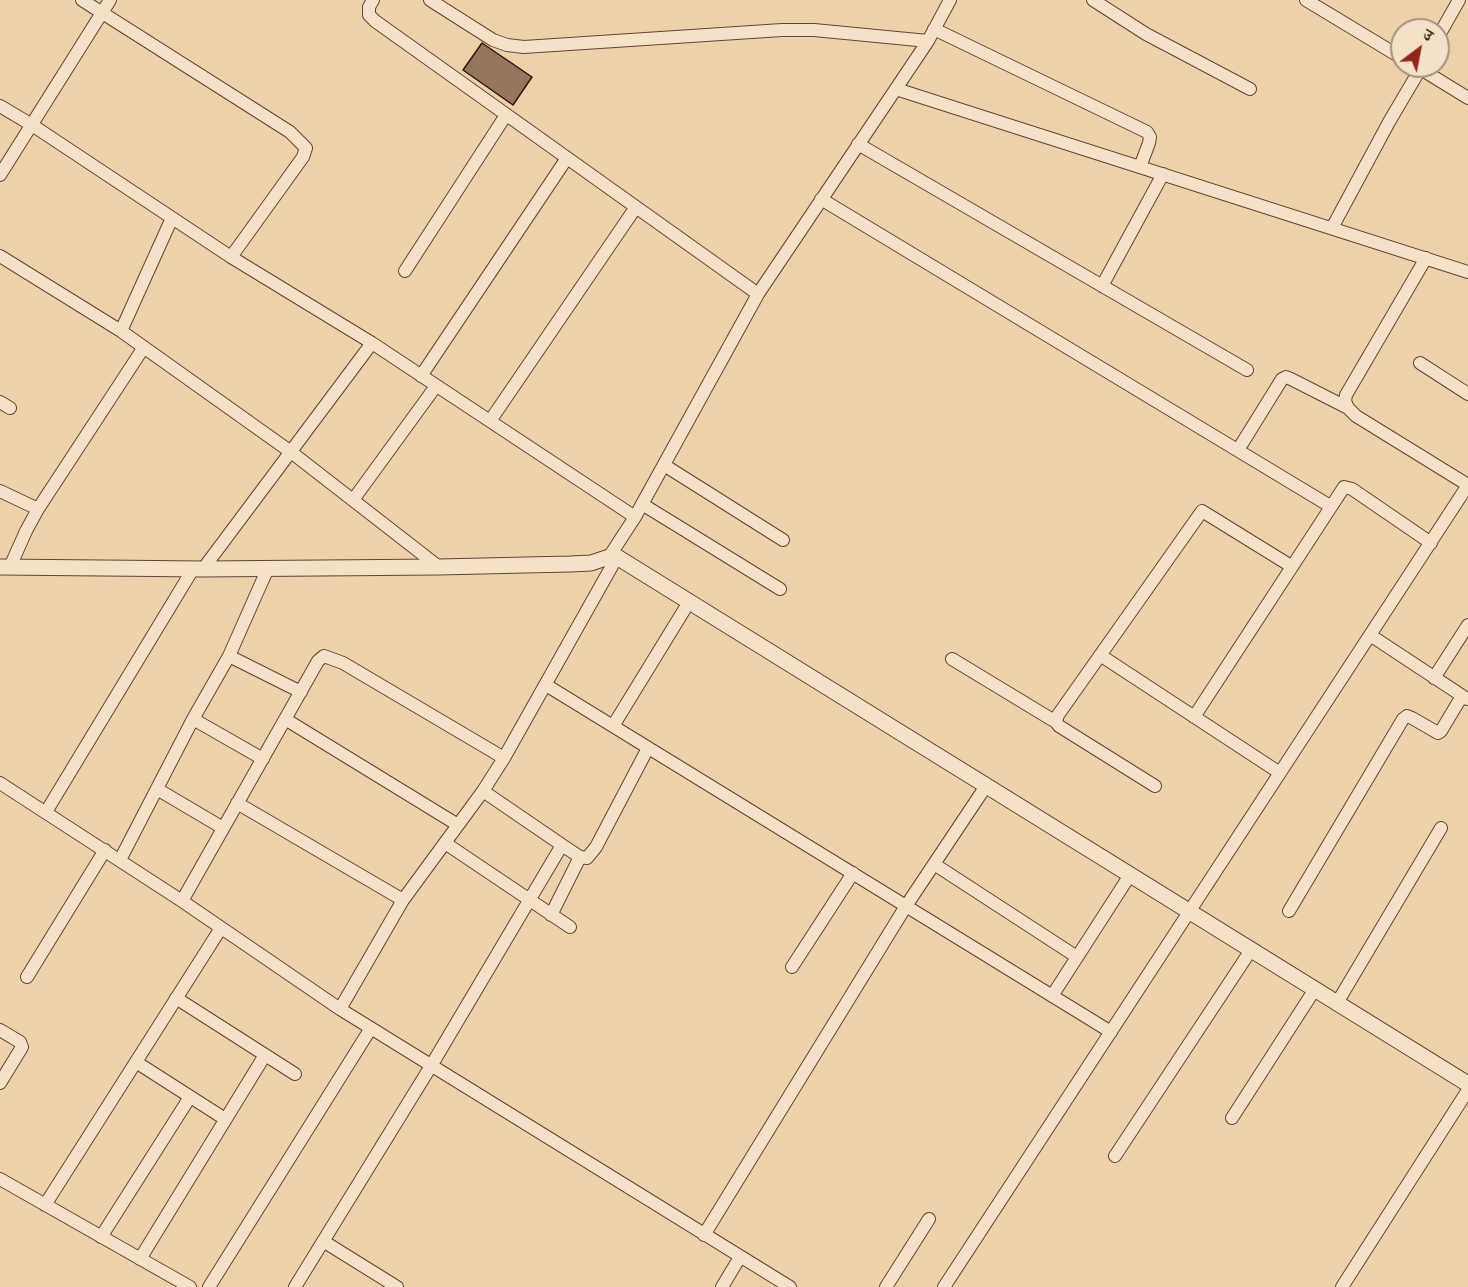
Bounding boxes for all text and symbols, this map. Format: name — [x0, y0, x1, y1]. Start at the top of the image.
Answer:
north arrow — [1390, 18, 1450, 78]
text: उ — [1420, 24, 1437, 45]

